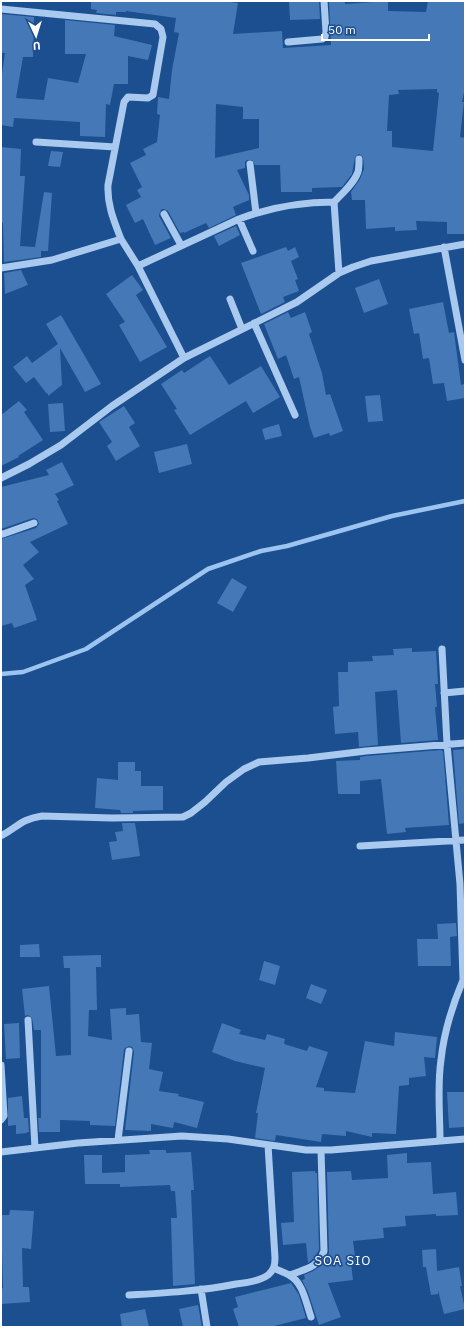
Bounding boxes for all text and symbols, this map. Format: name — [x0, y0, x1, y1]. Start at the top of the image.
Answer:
north arrow — [16, 16, 56, 56]
scale bar — [322, 16, 429, 42]
text: 50 m — [328, 22, 356, 37]
text: U — [32, 39, 41, 53]
district label: SOA SIO — [315, 1252, 371, 1269]

